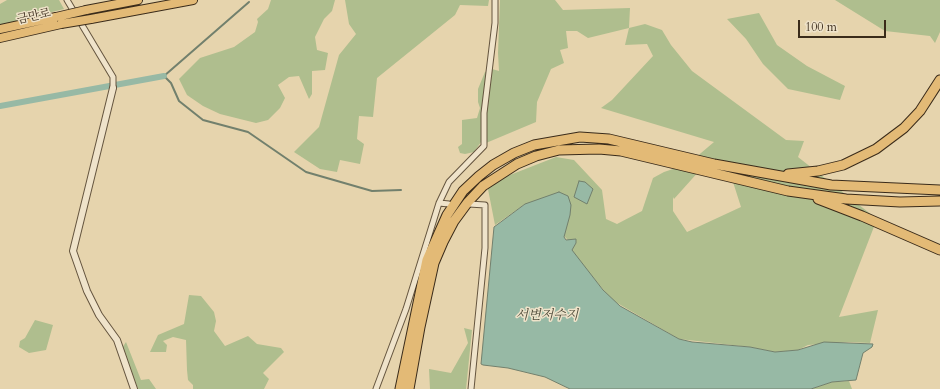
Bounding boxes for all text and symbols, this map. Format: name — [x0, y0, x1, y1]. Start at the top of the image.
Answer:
street label: 금만로 — [15, 6, 53, 28]
scale bar — [800, 12, 888, 38]
text: 100 m — [805, 19, 837, 35]
water label: 서변저수지 — [516, 308, 578, 324]

